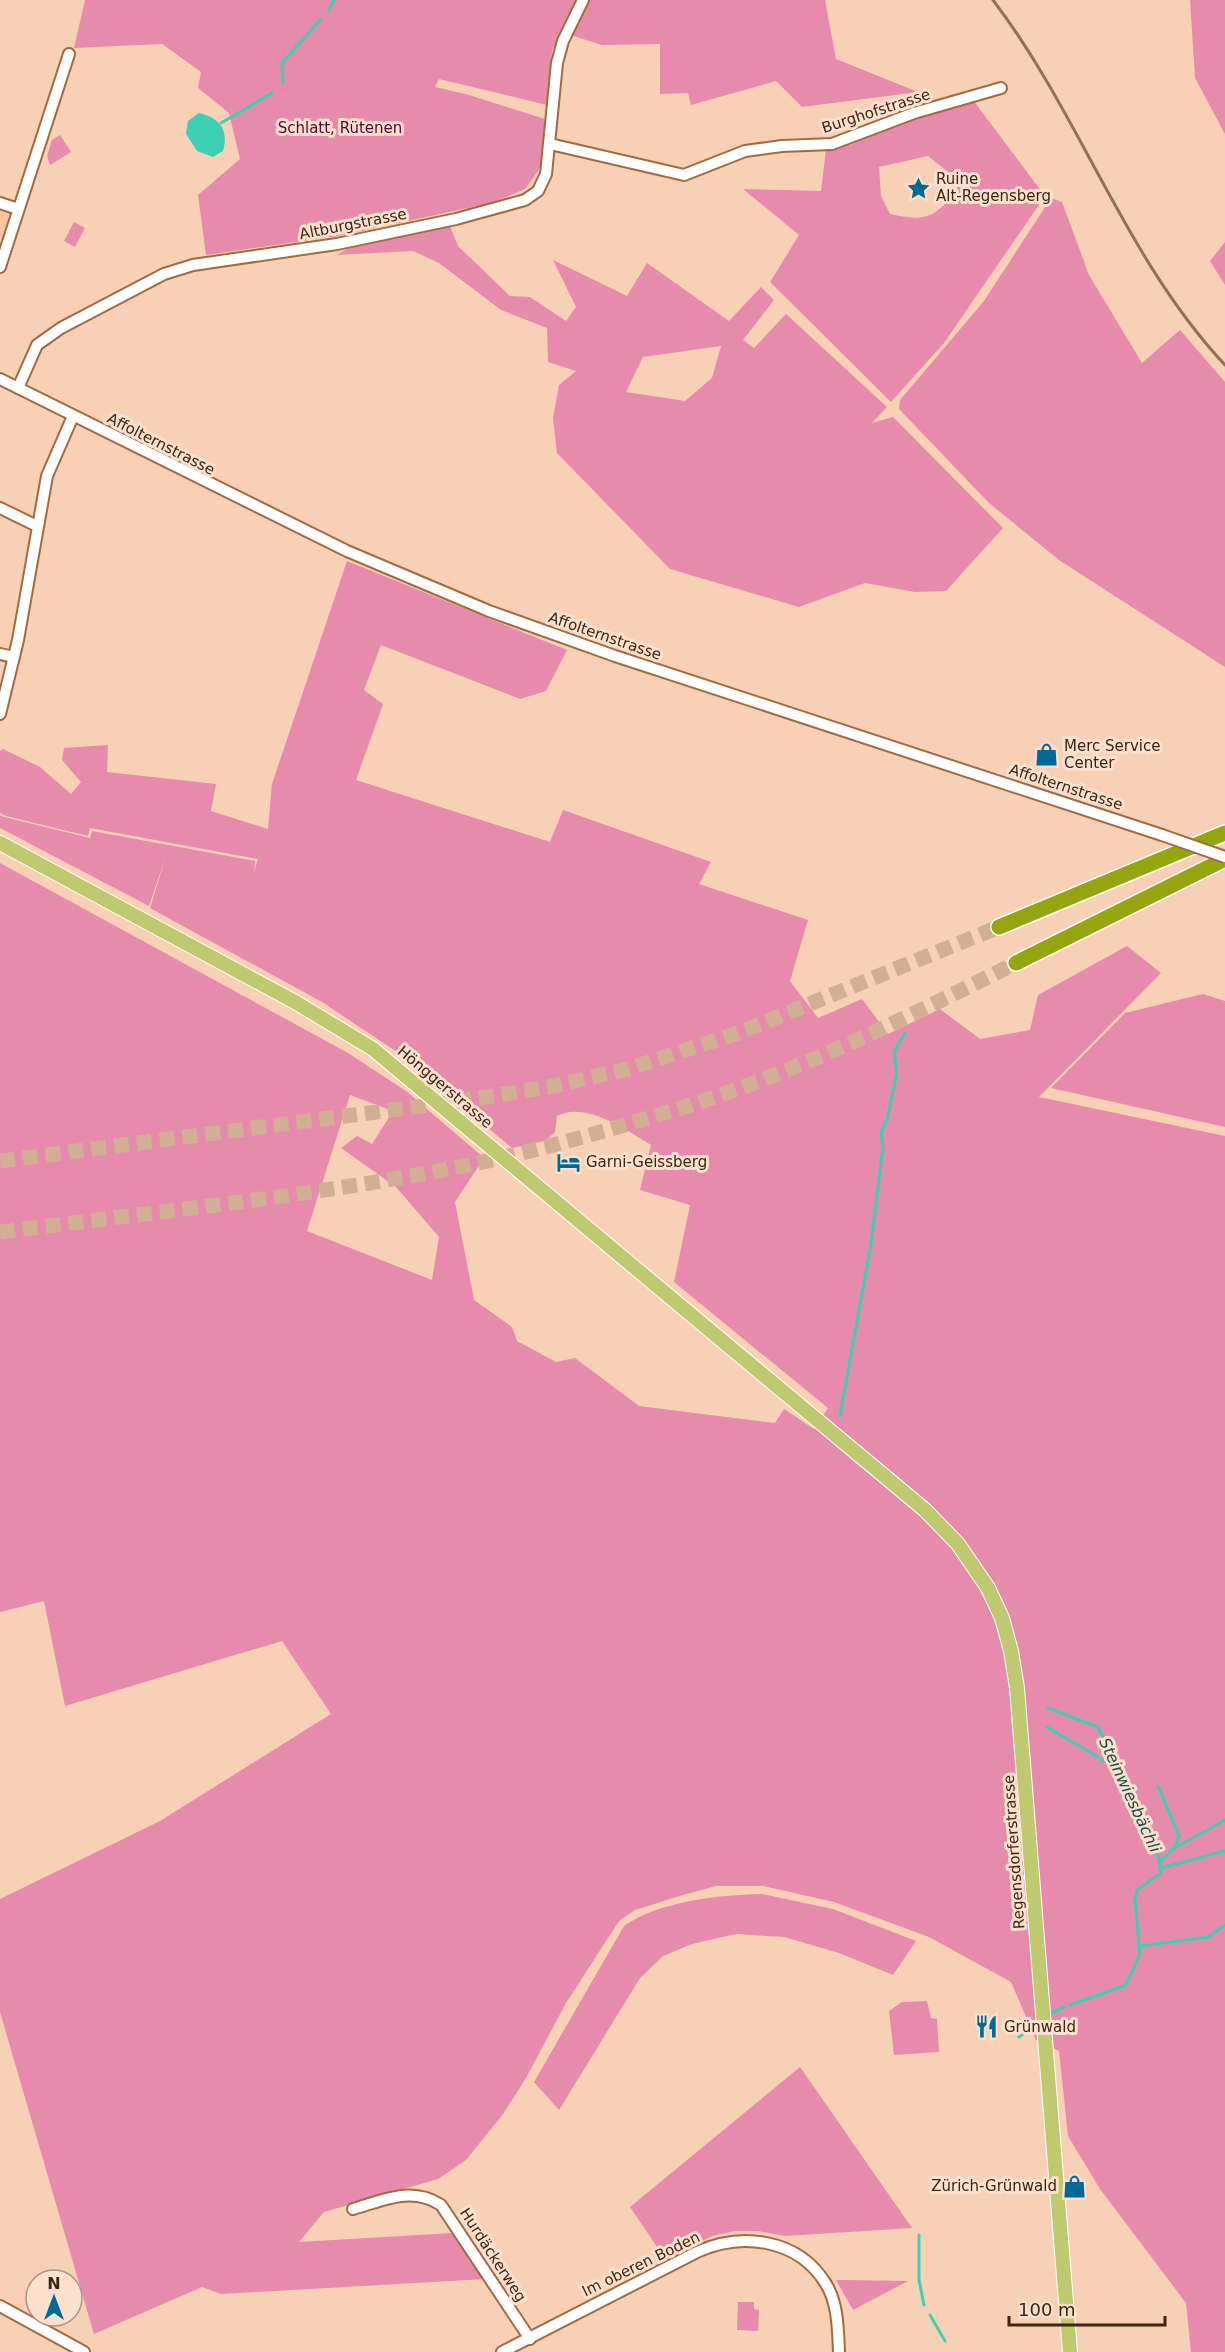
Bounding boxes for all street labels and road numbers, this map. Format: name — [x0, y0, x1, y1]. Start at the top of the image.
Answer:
street label: Burghofstrasse — [819, 85, 933, 137]
street label: Altburgstrasse — [298, 205, 408, 243]
street label: Affolternstrasse — [104, 409, 218, 479]
street label: Affolternstrasse — [546, 608, 664, 664]
street label: Affolternstrasse — [1007, 760, 1125, 814]
street label: Hönggerstrasse — [394, 1042, 496, 1132]
street label: Regensdorferstrasse — [1000, 1774, 1028, 1930]
street label: Hurdäckerweg — [456, 2205, 530, 2305]
street label: Im oberen Boden — [579, 2228, 703, 2300]

